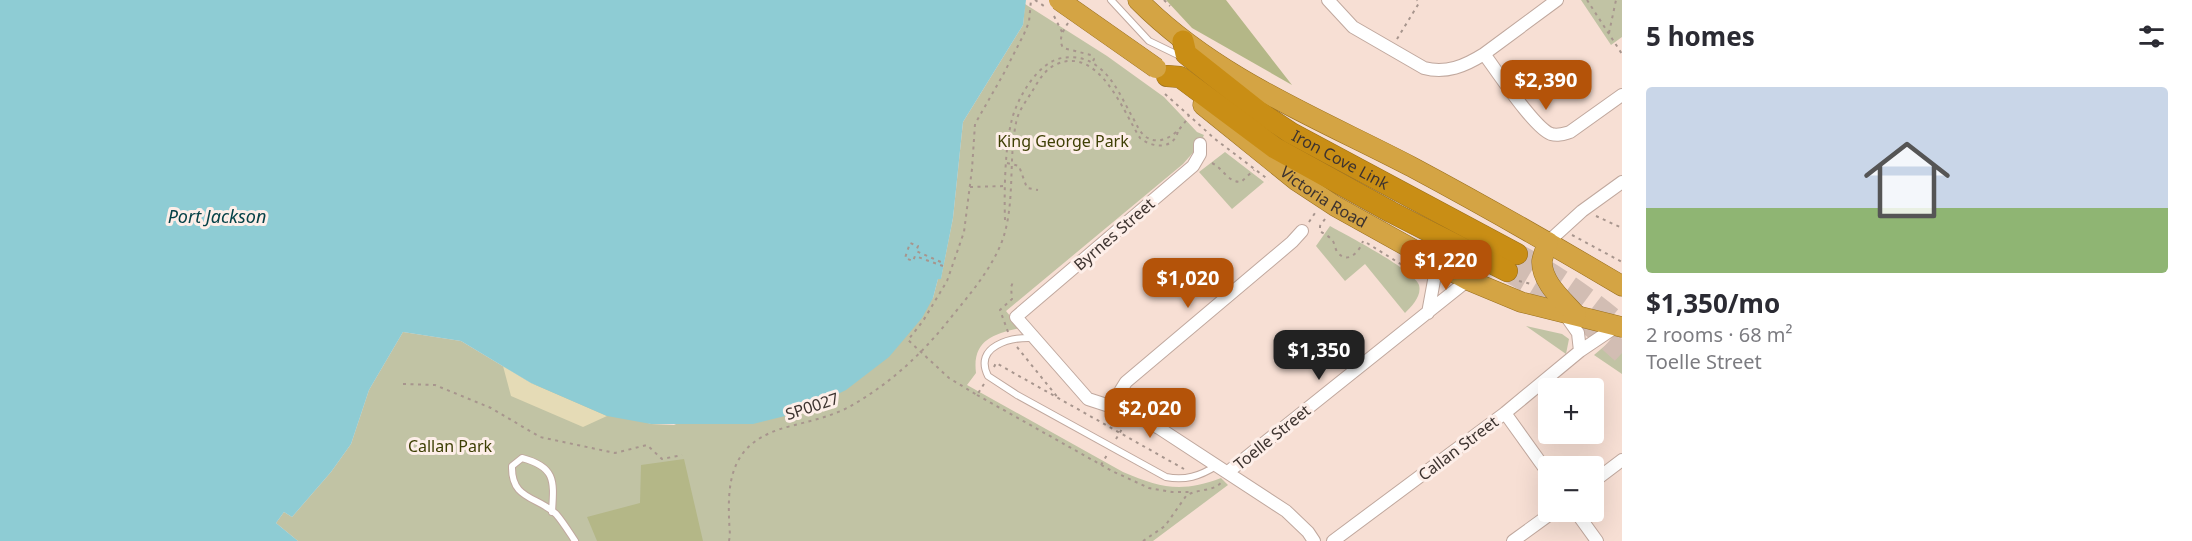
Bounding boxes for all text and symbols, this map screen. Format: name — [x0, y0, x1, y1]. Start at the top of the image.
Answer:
text: 5 homes — [1646, 18, 1755, 54]
icon: filters — [2135, 20, 2168, 53]
pin: $2,390 — [1497, 60, 1595, 111]
text: $2,390 — [1515, 66, 1577, 93]
street label: Iron Cove Link — [1288, 124, 1393, 195]
icon: home — [1853, 126, 1961, 234]
park label: King George Park — [997, 130, 1129, 152]
street label: Victoria Road — [1276, 161, 1371, 233]
street label: Byrnes Street — [1069, 193, 1159, 275]
water label: Port Jackson — [168, 204, 266, 228]
pin: $1,220 — [1397, 240, 1495, 291]
text: $1,220 — [1415, 246, 1477, 273]
pin: $1,020 — [1139, 258, 1237, 309]
text: $1,020 — [1157, 264, 1219, 291]
text: $1,350/mo — [1646, 285, 1780, 321]
text: 2 rooms · 68 m² — [1646, 321, 1793, 348]
pin: $1,350 — [1270, 330, 1368, 381]
text: $1,350 — [1288, 336, 1350, 363]
text: Toelle Street — [1646, 348, 1762, 375]
map controls — [1538, 378, 1604, 522]
button: + — [1538, 378, 1604, 444]
street label: SP0027 — [782, 387, 842, 425]
pin: $2,020 — [1101, 388, 1199, 439]
text: $2,020 — [1119, 394, 1181, 421]
street label: Toelle Street — [1229, 399, 1315, 475]
street label: Callan Street — [1413, 410, 1503, 485]
park label: Callan Park — [408, 435, 493, 457]
button: − — [1538, 456, 1604, 522]

